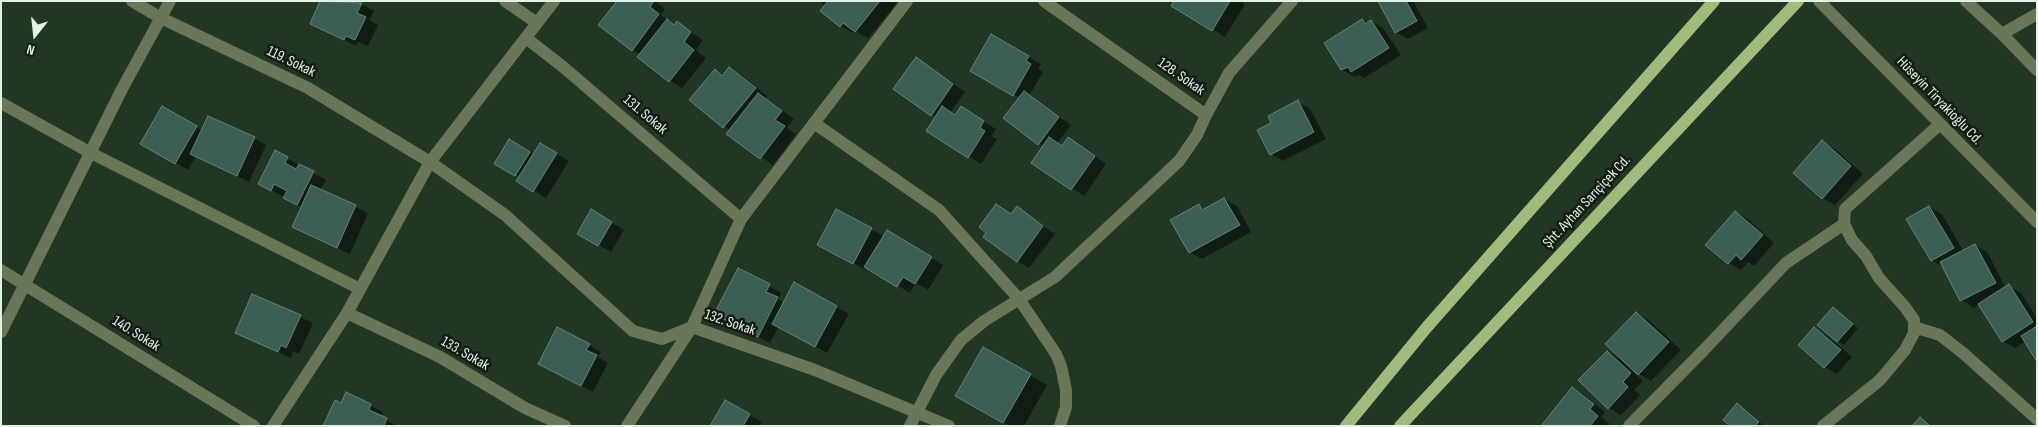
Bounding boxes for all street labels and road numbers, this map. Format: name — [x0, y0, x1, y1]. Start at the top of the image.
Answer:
street label: 119. Sokak — [264, 43, 318, 81]
street label: Hüseyin Tiryakioğlu Cd. — [1892, 53, 1986, 149]
street label: 128. Sokak — [1154, 54, 1208, 100]
street label: 131. Sokak — [619, 91, 671, 139]
street label: Şht. Ayhan Sarıçiçek Cd. — [1539, 152, 1635, 252]
street label: 132. Sokak — [702, 306, 758, 340]
street label: 140. Sokak — [109, 312, 163, 356]
street label: 133. Sokak — [438, 333, 492, 375]

